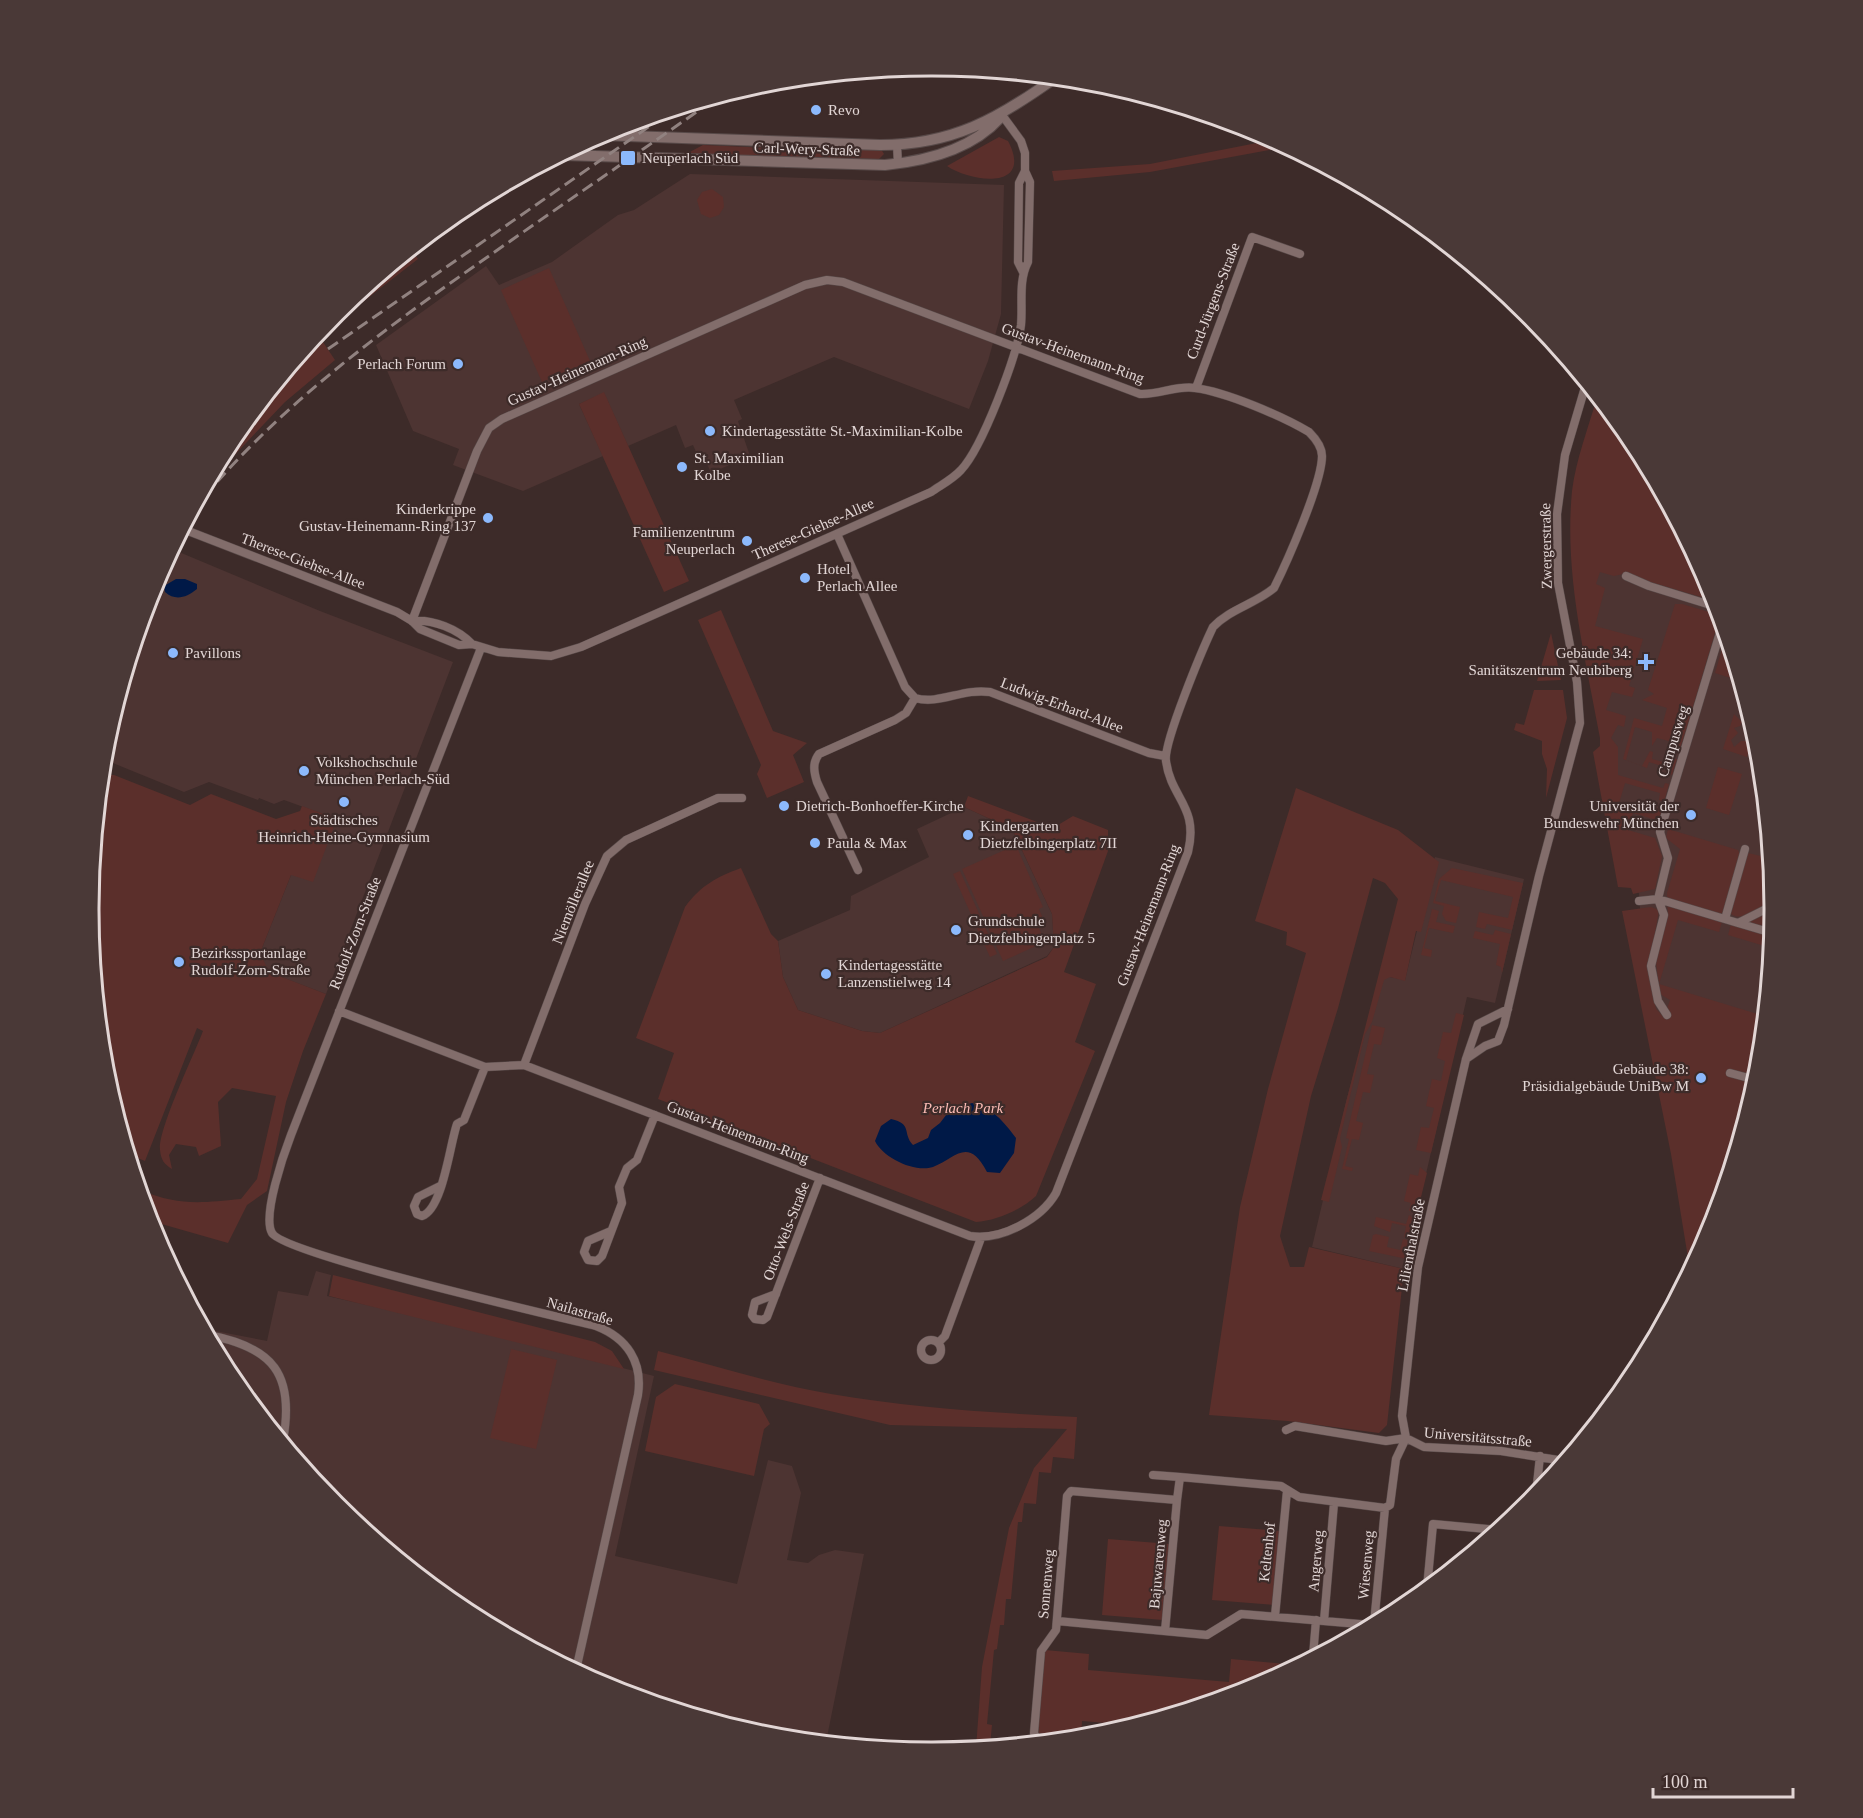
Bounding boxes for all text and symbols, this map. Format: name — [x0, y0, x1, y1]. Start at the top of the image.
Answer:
place label: Revo — [828, 102, 860, 118]
marker: Revo — [809, 103, 823, 117]
street label: Carl-Wery-Straße — [754, 139, 861, 159]
marker: Neuperlach Süd — [619, 149, 637, 167]
place label: Neuperlach Süd — [642, 150, 739, 166]
street label: Curd-Jürgens-Straße — [1183, 240, 1243, 362]
street label: Gustav-Heinemann-Ring — [999, 320, 1147, 386]
street label: Gustav-Heinemann-Ring — [505, 333, 650, 409]
place label: Perlach Forum — [357, 356, 446, 372]
marker: Perlach Forum — [451, 357, 465, 371]
place label: Kindertagesstätte St.-Maximilian-Kolbe — [722, 423, 963, 439]
marker: Kindertagesstätte St.-Maximilian-Kolbe — [703, 424, 717, 438]
place label: St. Maximilian Kolbe — [694, 450, 785, 483]
marker: St. Maximilian Kolbe — [675, 460, 689, 474]
street label: Therese-Giehse-Allee — [750, 495, 877, 563]
place label: Kinderkrippe Gustav-Heinemann-Ring 137 — [299, 501, 476, 534]
street label: Zwergerstraße — [1537, 502, 1555, 589]
marker: Kinderkrippe Gustav-Heinemann-Ring 137 — [481, 511, 495, 525]
place label: Familienzentrum Neuperlach — [633, 524, 735, 557]
street label: Therese-Giehse-Allee — [239, 530, 368, 592]
marker: Familienzentrum Neuperlach — [740, 534, 754, 548]
place label: Hotel Perlach Allee — [817, 561, 898, 594]
marker: Hotel Perlach Allee — [798, 571, 812, 585]
place label: Pavillons — [185, 645, 241, 661]
place label: Gebäude 34: Sanitätszentrum Neubiberg — [1469, 645, 1632, 678]
marker: Pavillons — [166, 646, 180, 660]
marker: Gebäude 34: Sanitätszentrum Neubiberg — [1637, 653, 1655, 671]
street label: Ludwig-Erhard-Allee — [998, 674, 1126, 736]
street label: Campusweg — [1655, 703, 1692, 779]
place label: Volkshochschule München Perlach-Süd — [316, 754, 450, 787]
marker: Volkshochschule München Perlach-Süd — [297, 764, 311, 778]
marker: Städtisches Heinrich-Heine-Gymnasium — [337, 795, 351, 809]
place label: Dietrich-Bonhoeffer-Kirche — [796, 798, 964, 814]
place label: Universität der Bundeswehr München — [1544, 798, 1679, 831]
marker: Dietrich-Bonhoeffer-Kirche — [777, 799, 791, 813]
marker: Universität der Bundeswehr München — [1684, 808, 1698, 822]
place label: Städtisches Heinrich-Heine-Gymnasium — [258, 812, 430, 845]
place label: Kindergarten Dietzfelbingerplatz 7II — [980, 818, 1117, 851]
marker: Kindergarten Dietzfelbingerplatz 7II — [961, 828, 975, 842]
place label: Paula & Max — [827, 835, 907, 851]
marker: Paula & Max — [808, 836, 822, 850]
street label: Gustav-Heinemann-Ring — [1114, 841, 1183, 988]
street label: Niemöllerallee — [549, 857, 597, 946]
street label: Rudolf-Zorn-Straße — [326, 874, 384, 991]
place label: Grundschule Dietzfelbingerplatz 5 — [968, 913, 1095, 946]
marker: Grundschule Dietzfelbingerplatz 5 — [949, 923, 963, 937]
place label: Bezirkssportanlage Rudolf-Zorn-Straße — [191, 945, 310, 978]
marker: Bezirkssportanlage Rudolf-Zorn-Straße — [172, 955, 186, 969]
place label: Kindertagesstätte Lanzenstielweg 14 — [838, 957, 951, 990]
marker: Kindertagesstätte Lanzenstielweg 14 — [819, 967, 833, 981]
place label: Gebäude 38: Präsidialgebäude UniBw M — [1522, 1061, 1689, 1094]
marker: Gebäude 38: Präsidialgebäude UniBw M — [1694, 1071, 1708, 1085]
street label: Gustav-Heinemann-Ring — [665, 1098, 812, 1167]
park label: Perlach Park — [922, 1100, 1004, 1116]
street label: Otto-Wels-Straße — [760, 1179, 812, 1283]
street label: Lilienthalstraße — [1394, 1197, 1428, 1293]
street label: Nailastraße — [545, 1294, 615, 1328]
street label: Universitätsstraße — [1423, 1424, 1533, 1450]
street label: Bajuwarenweg — [1146, 1518, 1170, 1610]
street label: Keltenhof — [1256, 1521, 1278, 1583]
street label: Angerweg — [1305, 1529, 1327, 1593]
street label: Wiesenweg — [1355, 1529, 1377, 1600]
street label: Sonnenweg — [1035, 1548, 1057, 1620]
scale bar — [1653, 1761, 1792, 1799]
text: 100 m — [1662, 1772, 1708, 1792]

